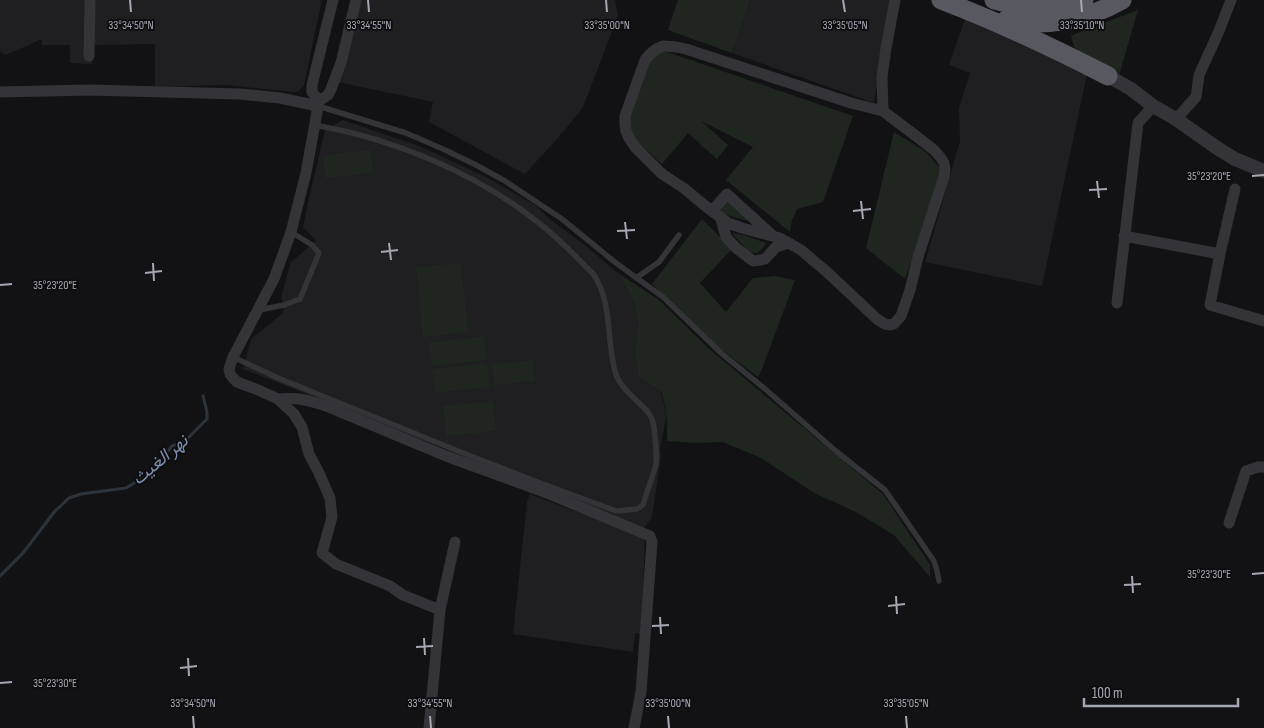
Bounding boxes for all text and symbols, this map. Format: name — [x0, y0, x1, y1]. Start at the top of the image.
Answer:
text: 33°34'50"N — [108, 18, 154, 33]
text: 33°34'55"N — [347, 18, 391, 33]
text: 33°35'00"N — [584, 18, 630, 33]
text: 33°35'05"N — [822, 18, 868, 33]
text: 33°35'10"N — [1060, 18, 1104, 33]
text: 35°23'20"E — [1187, 169, 1231, 184]
text: 35°23'20"E — [33, 278, 77, 293]
water label: نهر الغيث — [128, 430, 193, 490]
text: 35°23'30"E — [1187, 567, 1231, 582]
text: 35°23'30"E — [33, 676, 77, 691]
scale bar — [1084, 676, 1238, 708]
text: 100 m — [1092, 684, 1123, 703]
text: 33°34'50"N — [170, 696, 216, 711]
text: 33°34'55"N — [408, 696, 452, 711]
text: 33°35'00"N — [645, 696, 691, 711]
text: 33°35'05"N — [883, 696, 929, 711]

